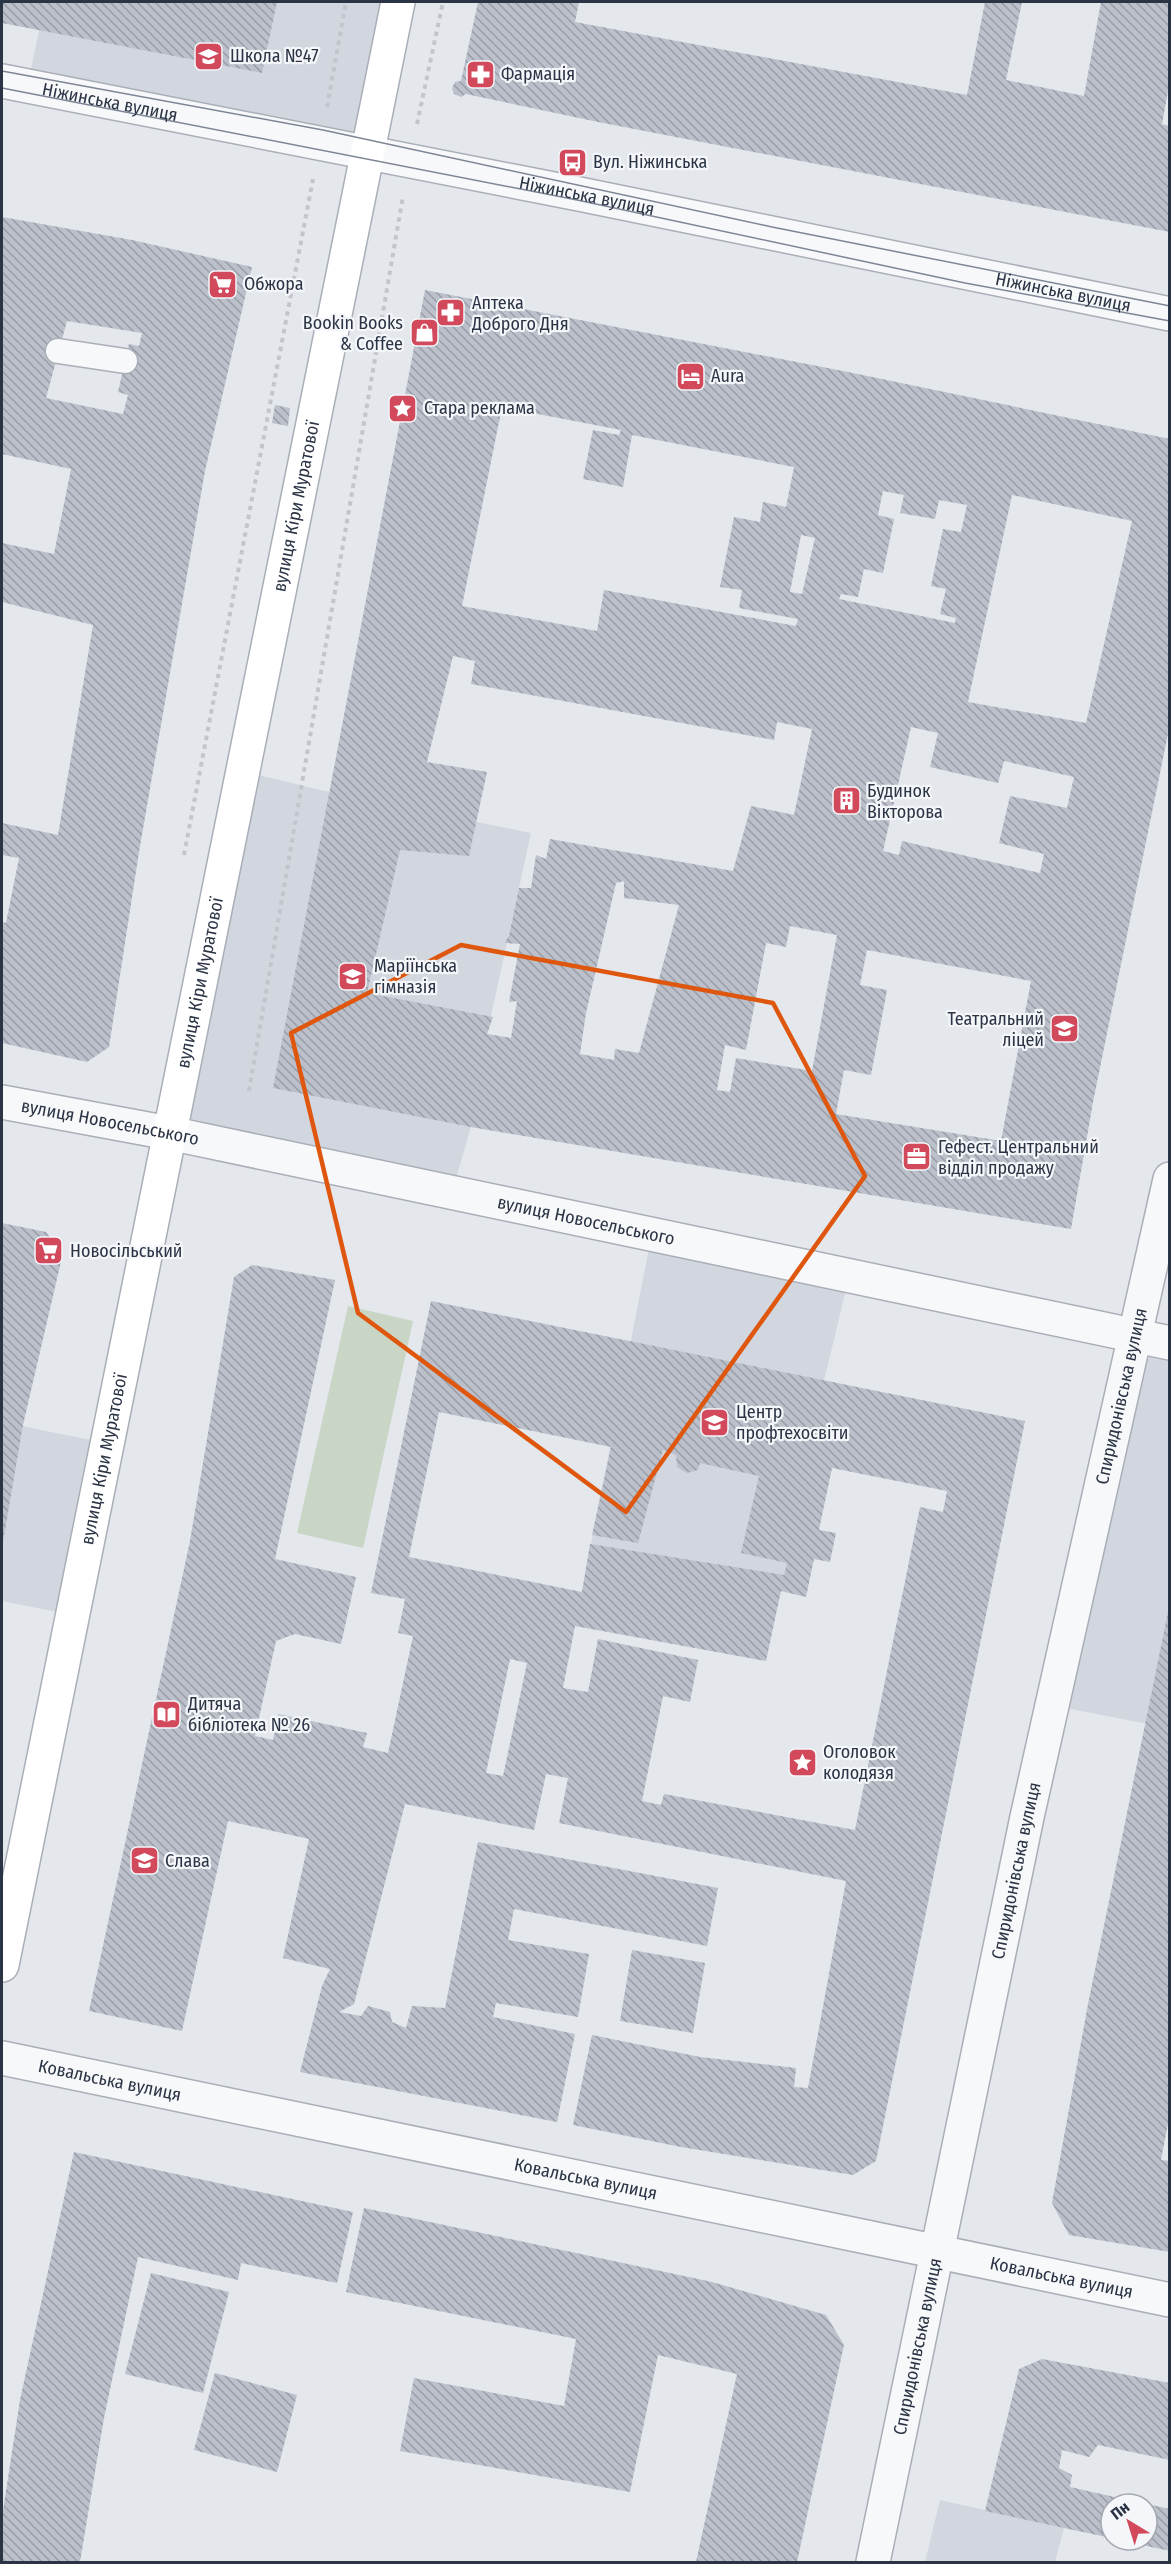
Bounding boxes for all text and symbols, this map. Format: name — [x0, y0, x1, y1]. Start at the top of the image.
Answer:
school or university icon: Школа №47 — [193, 40, 225, 72]
place label: Школа №47 — [230, 45, 318, 67]
pharmacy icon: Фармація — [464, 58, 496, 90]
place label: Фармація — [501, 63, 575, 85]
street label: Ніжинська вулиця — [40, 78, 180, 126]
bus stop icon: Вул. Ніжинська — [556, 146, 588, 178]
place label: Вул. Ніжинська — [593, 151, 707, 173]
street label: Ніжинська вулиця — [517, 172, 657, 220]
supermarket icon: Обжора — [207, 268, 239, 300]
street label: Ніжинська вулиця — [994, 268, 1133, 317]
place label: Обжора — [244, 273, 304, 295]
place label: Аптека Доброго Дня — [471, 292, 569, 335]
pharmacy icon: Аптека Доброго Дня — [435, 297, 467, 329]
place label: Bookin Books & Coffee — [303, 312, 403, 355]
shop icon: Bookin Books & Coffee — [408, 317, 440, 349]
hotel icon: Aura — [674, 360, 706, 392]
place label: Aura — [711, 365, 745, 387]
place icon: Стара реклама — [387, 392, 419, 424]
place label: Стара реклама — [424, 397, 535, 419]
street label: вулиця Кіри Муратової — [268, 418, 324, 594]
place label: Будинок Вікторова — [867, 780, 943, 823]
building icon: Будинок Вікторова — [830, 785, 862, 817]
street label: вулиця Кіри Муратової — [172, 895, 228, 1070]
place label: Маріїнська гімназія — [374, 955, 457, 998]
school or university icon: Маріїнська гімназія — [337, 960, 369, 992]
place label: Театральний ліцей — [947, 1008, 1044, 1051]
school or university icon: Театральний ліцей — [1049, 1013, 1081, 1045]
street label: вулиця Новосельського — [19, 1095, 201, 1150]
place label: Гефест. Центральний відділ продажу — [938, 1136, 1099, 1179]
office icon: Гефест. Центральний відділ продажу — [901, 1141, 933, 1173]
street label: вулиця Новосельського — [495, 1191, 677, 1250]
supermarket icon: Новосільський — [33, 1235, 65, 1267]
place label: Новосільський — [70, 1240, 182, 1262]
street label: Спиридонівська вулиця — [1091, 1306, 1152, 1487]
street label: вулиця Кіри Муратової — [76, 1371, 132, 1547]
place label: Центр профтехосвіти — [736, 1401, 848, 1444]
school or university icon: Центр профтехосвіти — [699, 1406, 731, 1438]
place label: Дитяча бібліотека № 26 — [187, 1693, 310, 1736]
library icon: Дитяча бібліотека № 26 — [151, 1698, 183, 1730]
place label: Оголовок колодязя — [823, 1741, 896, 1784]
place icon: Оголовок колодязя — [786, 1746, 818, 1778]
street label: Спиридонівська вулиця — [987, 1780, 1045, 1961]
school or university icon: Слава — [128, 1845, 160, 1877]
place label: Слава — [165, 1850, 210, 1872]
street label: Ковальська вулиця — [36, 2055, 183, 2106]
street label: Ковальська вулиця — [512, 2153, 659, 2204]
street label: Ковальська вулиця — [988, 2252, 1135, 2303]
street label: Спиридонівська вулиця — [889, 2256, 947, 2437]
north arrow — [1099, 2492, 1159, 2552]
text: Пн — [1107, 2498, 1133, 2524]

